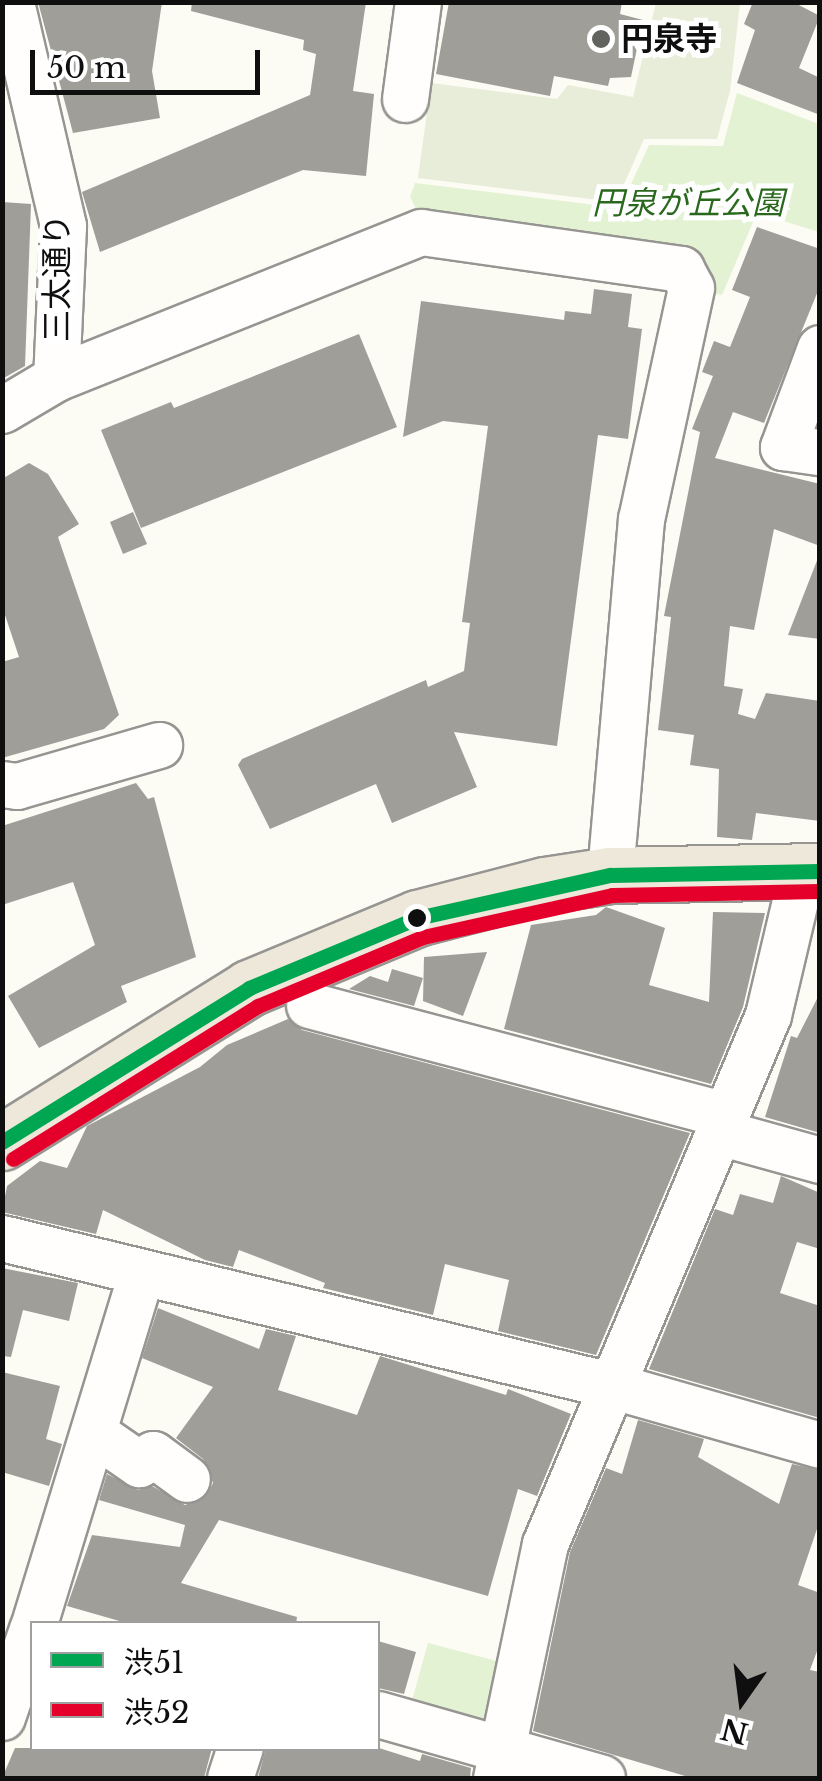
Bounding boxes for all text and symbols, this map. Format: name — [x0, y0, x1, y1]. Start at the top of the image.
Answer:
place label: 円泉寺 — [621, 20, 717, 58]
marker: 円泉寺 — [590, 28, 612, 50]
scale bar — [35, 30, 265, 92]
text: 50 m — [47, 49, 126, 86]
park label: 円泉が丘公園 — [592, 184, 784, 222]
street label: 三太通り — [38, 214, 76, 342]
unlabelled marker — [407, 908, 427, 928]
legend — [30, 1621, 380, 1751]
text: 渋51 — [124, 1644, 184, 1681]
north arrow — [692, 1651, 792, 1751]
text: 渋52 — [124, 1694, 190, 1731]
text: N — [718, 1710, 752, 1751]

